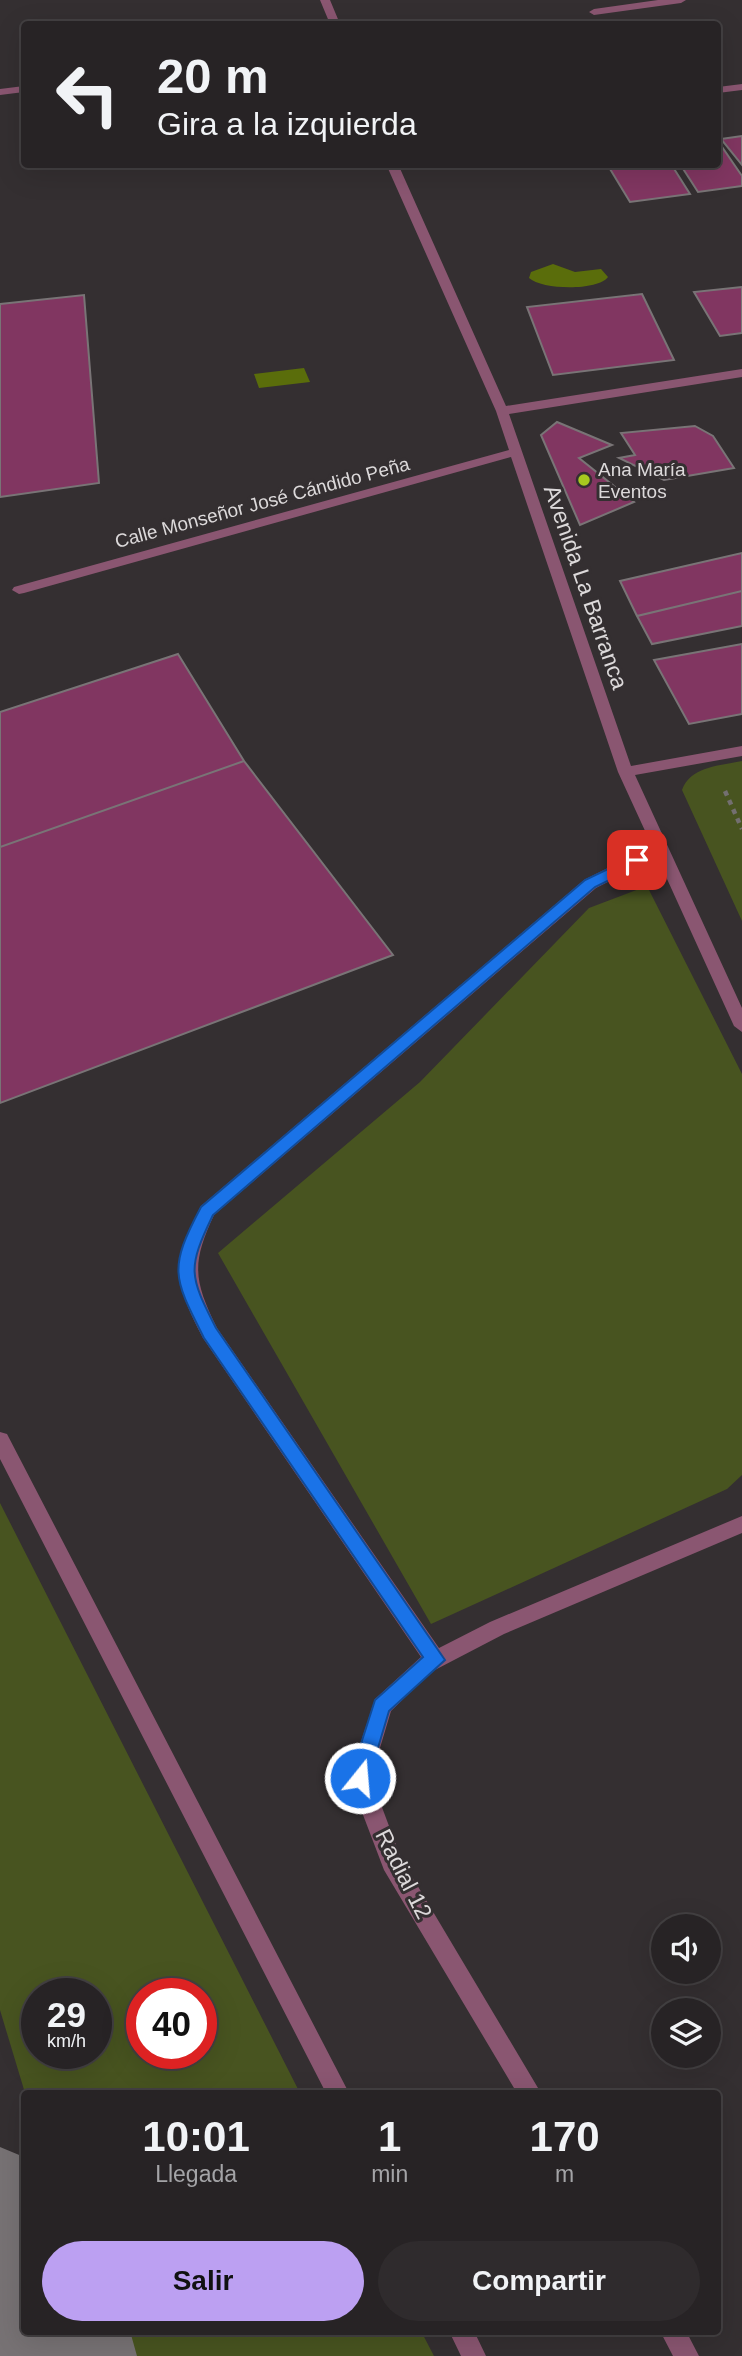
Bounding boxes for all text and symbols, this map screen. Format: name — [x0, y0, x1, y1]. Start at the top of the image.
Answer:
icon: left — [42, 49, 133, 140]
text: 20 m — [157, 49, 269, 103]
text: Gira a la izquierda — [157, 106, 417, 142]
street label: Calle Monseñor José Cándido Peña — [113, 453, 412, 552]
place label: Ana María Eventos — [598, 459, 686, 502]
marker: Ana María Eventos — [576, 472, 592, 488]
street label: Avenida La Barranca — [539, 481, 633, 693]
pin — [607, 830, 667, 890]
icon: arrive — [618, 841, 656, 879]
position arrow — [323, 1741, 397, 1815]
street label: Radial 12 — [370, 1825, 438, 1923]
map controls — [651, 1914, 721, 2068]
button: sound — [651, 1914, 721, 1984]
speed limit sign: 40 — [126, 1978, 217, 2069]
text: 29 — [47, 1995, 86, 2034]
button: layers — [651, 1998, 721, 2068]
text: km/h — [47, 2031, 86, 2051]
text: 10:01 — [142, 2113, 250, 2160]
text: 1 — [378, 2113, 401, 2160]
text: 170 — [530, 2113, 600, 2160]
text: Llegada — [155, 2161, 237, 2187]
text: min — [371, 2161, 408, 2187]
text: m — [555, 2161, 574, 2187]
button: Salir — [42, 2241, 364, 2321]
button: Compartir — [378, 2241, 700, 2321]

